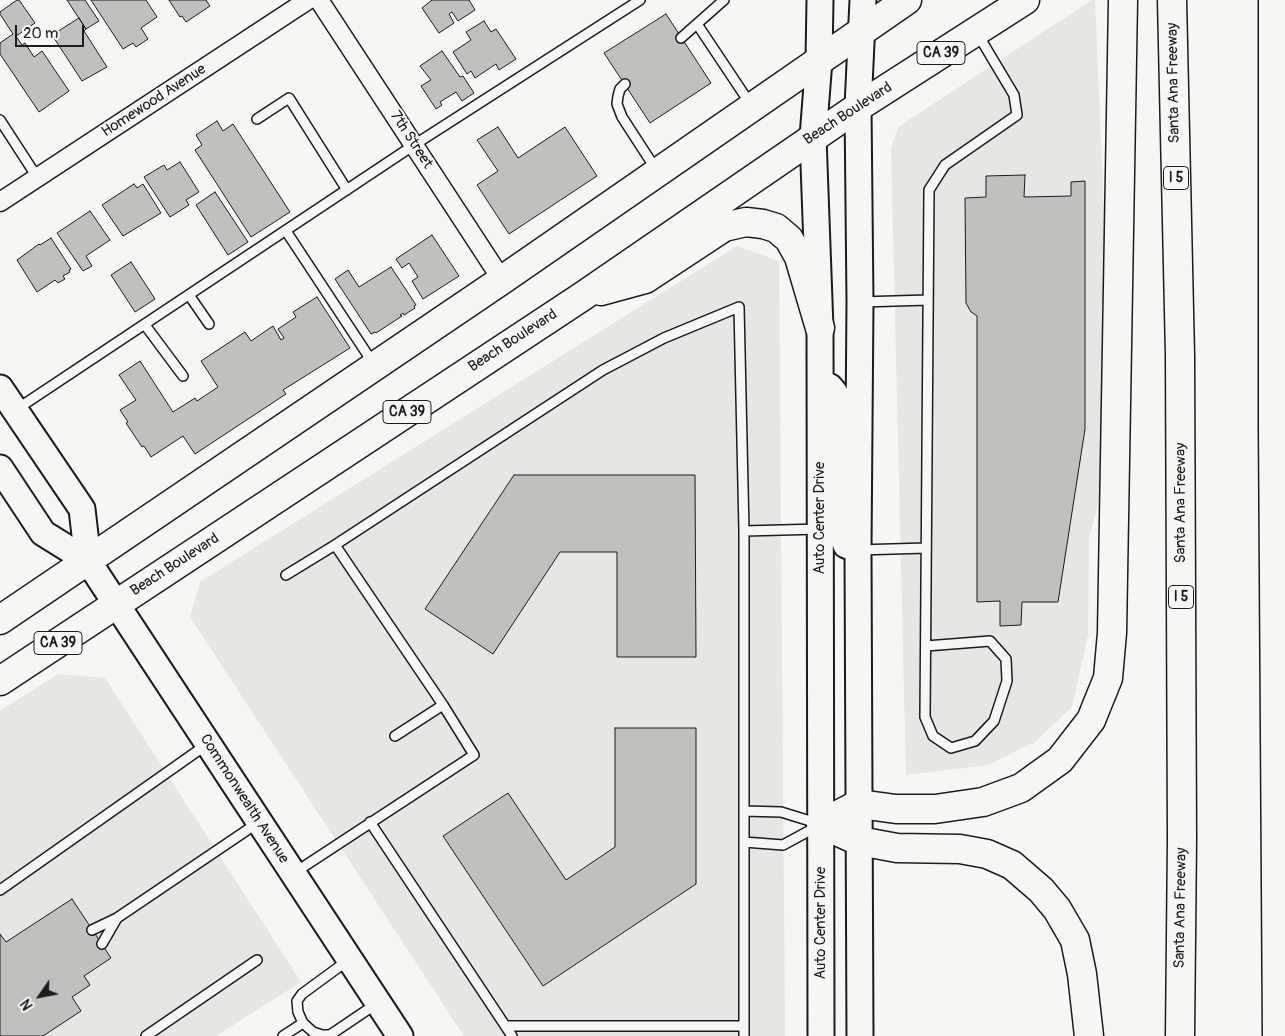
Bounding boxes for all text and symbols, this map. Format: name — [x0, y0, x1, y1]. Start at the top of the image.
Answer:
scale bar — [18, 15, 86, 47]
street label: Santa Ana Freeway — [1164, 22, 1184, 144]
text: 20 m — [23, 24, 58, 43]
road number: CA 39 — [917, 42, 965, 64]
street label: Homewood Avenue — [98, 61, 210, 141]
street label: Beach Boulevard — [800, 79, 896, 149]
street label: 7th Street — [386, 108, 436, 172]
road number: I 5 — [1164, 167, 1188, 190]
street label: Beach Boulevard — [465, 306, 561, 376]
road number: CA 39 — [383, 401, 431, 424]
street label: Santa Ana Freeway — [1172, 443, 1190, 563]
street label: Auto Center Drive — [811, 462, 829, 574]
street label: Beach Boulevard — [127, 530, 223, 600]
road number: I 5 — [1168, 586, 1194, 608]
road number: CA 39 — [34, 632, 82, 654]
street label: Commonwealth Avenue — [195, 731, 293, 867]
street label: Santa Ana Freeway — [1171, 847, 1191, 969]
street label: Auto Center Drive — [812, 867, 830, 979]
north arrow — [15, 971, 65, 1021]
text: N — [17, 996, 37, 1013]

